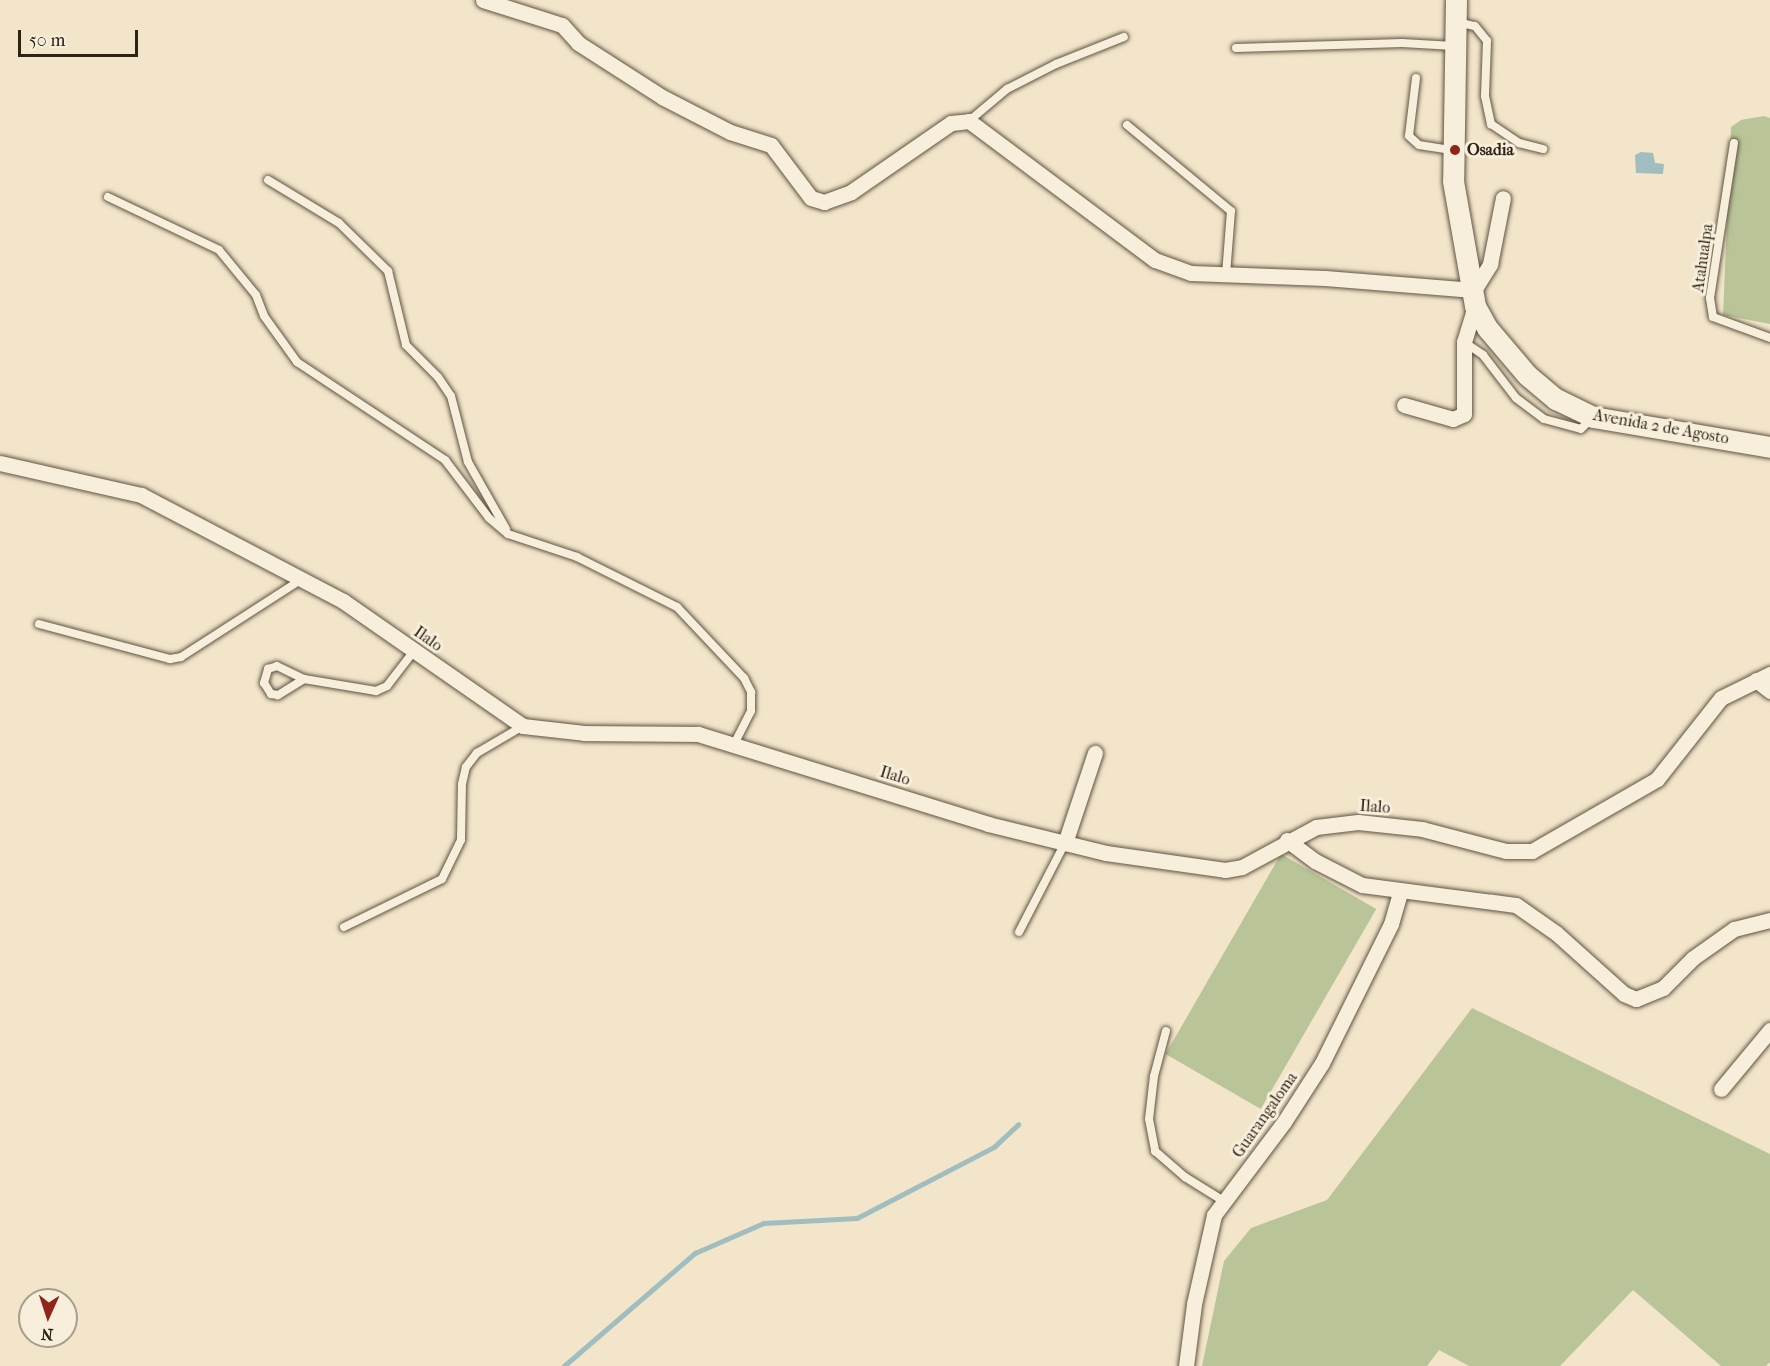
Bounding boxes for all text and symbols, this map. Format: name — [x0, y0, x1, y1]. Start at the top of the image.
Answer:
scale bar — [21, 18, 141, 56]
text: 50 m — [29, 30, 65, 51]
place label: Osadia — [1467, 140, 1514, 160]
marker: Osadia — [1448, 143, 1462, 157]
street label: Atahualpa — [1689, 222, 1717, 294]
street label: Avenida 2 de Agosto — [1592, 406, 1730, 448]
street label: Ilalo — [410, 622, 446, 656]
street label: Ilalo — [878, 762, 912, 790]
street label: Ilalo — [1359, 796, 1391, 818]
street label: Guarangaloma — [1228, 1068, 1302, 1162]
north arrow — [18, 1288, 78, 1348]
text: N — [41, 1325, 54, 1344]

